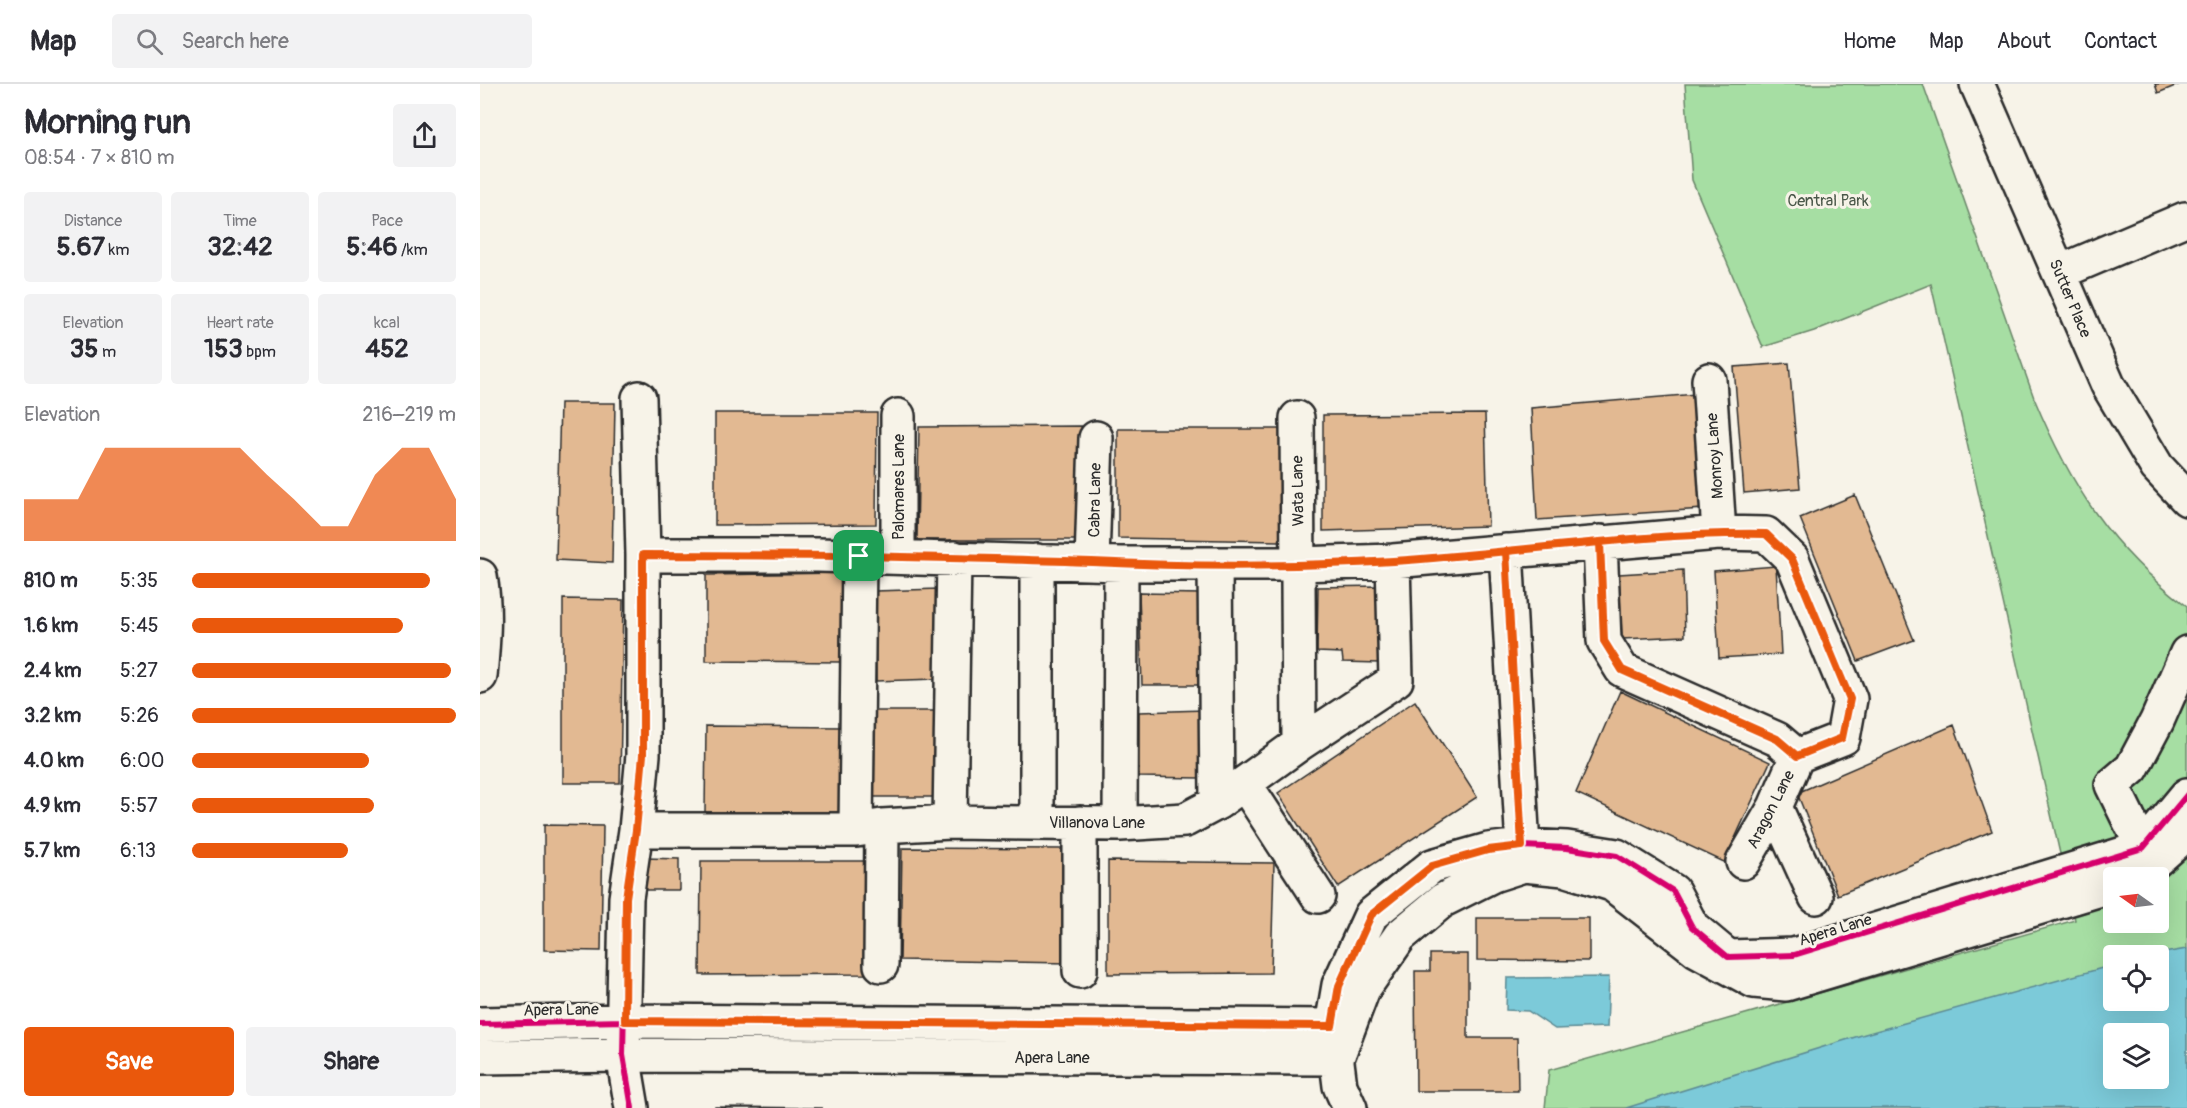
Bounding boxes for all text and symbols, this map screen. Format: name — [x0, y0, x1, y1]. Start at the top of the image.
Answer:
search box — [112, 14, 532, 68]
text: Map — [30, 24, 76, 59]
icon: search — [133, 25, 166, 58]
text: Search here — [181, 27, 289, 55]
text: Home — [1843, 28, 1896, 55]
text: Map — [1929, 28, 1964, 55]
text: About — [1997, 28, 2051, 55]
text: Contact — [2084, 28, 2157, 55]
text: Morning run — [24, 102, 191, 143]
button: share — [393, 104, 456, 167]
text: 08:54 · 7 × 810 m — [24, 145, 175, 170]
park label: Central Park — [1787, 191, 1869, 211]
text: Distance — [64, 211, 122, 231]
text: Time — [223, 211, 257, 231]
text: Pace — [371, 211, 403, 231]
text: 5.67 — [57, 231, 105, 263]
text: 32:42 — [207, 231, 273, 263]
text: 5:46 — [346, 231, 398, 263]
text: km — [105, 240, 129, 260]
text: /km — [398, 240, 428, 260]
street label: Sutter Place — [2045, 256, 2096, 341]
text: Elevation — [63, 313, 123, 333]
text: Heart rate — [206, 313, 274, 333]
text: kcal — [374, 313, 400, 333]
text: 35 — [70, 333, 98, 365]
text: 153 — [204, 333, 243, 365]
text: 452 — [365, 333, 409, 365]
text: m — [98, 342, 116, 362]
text: bpm — [243, 342, 276, 362]
text: Elevation — [24, 402, 100, 427]
text: 216–219 m — [362, 402, 456, 427]
street label: Monroy Lane — [1702, 412, 1728, 500]
street label: Palomares Lane — [889, 434, 909, 540]
street label: Wata Lane — [1287, 455, 1309, 527]
street label: Cabra Lane — [1084, 462, 1106, 538]
pin — [833, 530, 884, 581]
icon: arrive — [842, 539, 875, 572]
text: 810 m — [24, 568, 78, 593]
text: 5:35 — [120, 568, 158, 593]
text: 1.6 km — [24, 613, 78, 638]
text: 5:45 — [120, 613, 159, 638]
text: 2.4 km — [24, 658, 82, 683]
text: 5:27 — [120, 658, 158, 683]
text: 3.2 km — [24, 703, 81, 728]
text: 5:26 — [120, 703, 159, 728]
text: 4.0 km — [24, 748, 84, 773]
text: 6:00 — [120, 748, 164, 773]
street label: Aragon Lane — [1743, 767, 1799, 852]
text: 4.9 km — [24, 793, 81, 818]
text: 5:57 — [120, 793, 158, 818]
street label: Villanova Lane — [1049, 813, 1145, 833]
text: 5.7 km — [24, 838, 80, 863]
text: 6:13 — [120, 838, 156, 863]
north arrow — [2103, 867, 2169, 933]
map controls — [2103, 867, 2169, 1089]
street label: Apera Lane — [1796, 909, 1874, 951]
button: locate — [2103, 945, 2169, 1011]
street label: Apera Lane — [523, 999, 599, 1021]
button: layers — [2103, 1023, 2169, 1089]
button: Save — [24, 1027, 234, 1096]
button: Share — [246, 1027, 456, 1096]
street label: Apera Lane — [1014, 1048, 1090, 1068]

